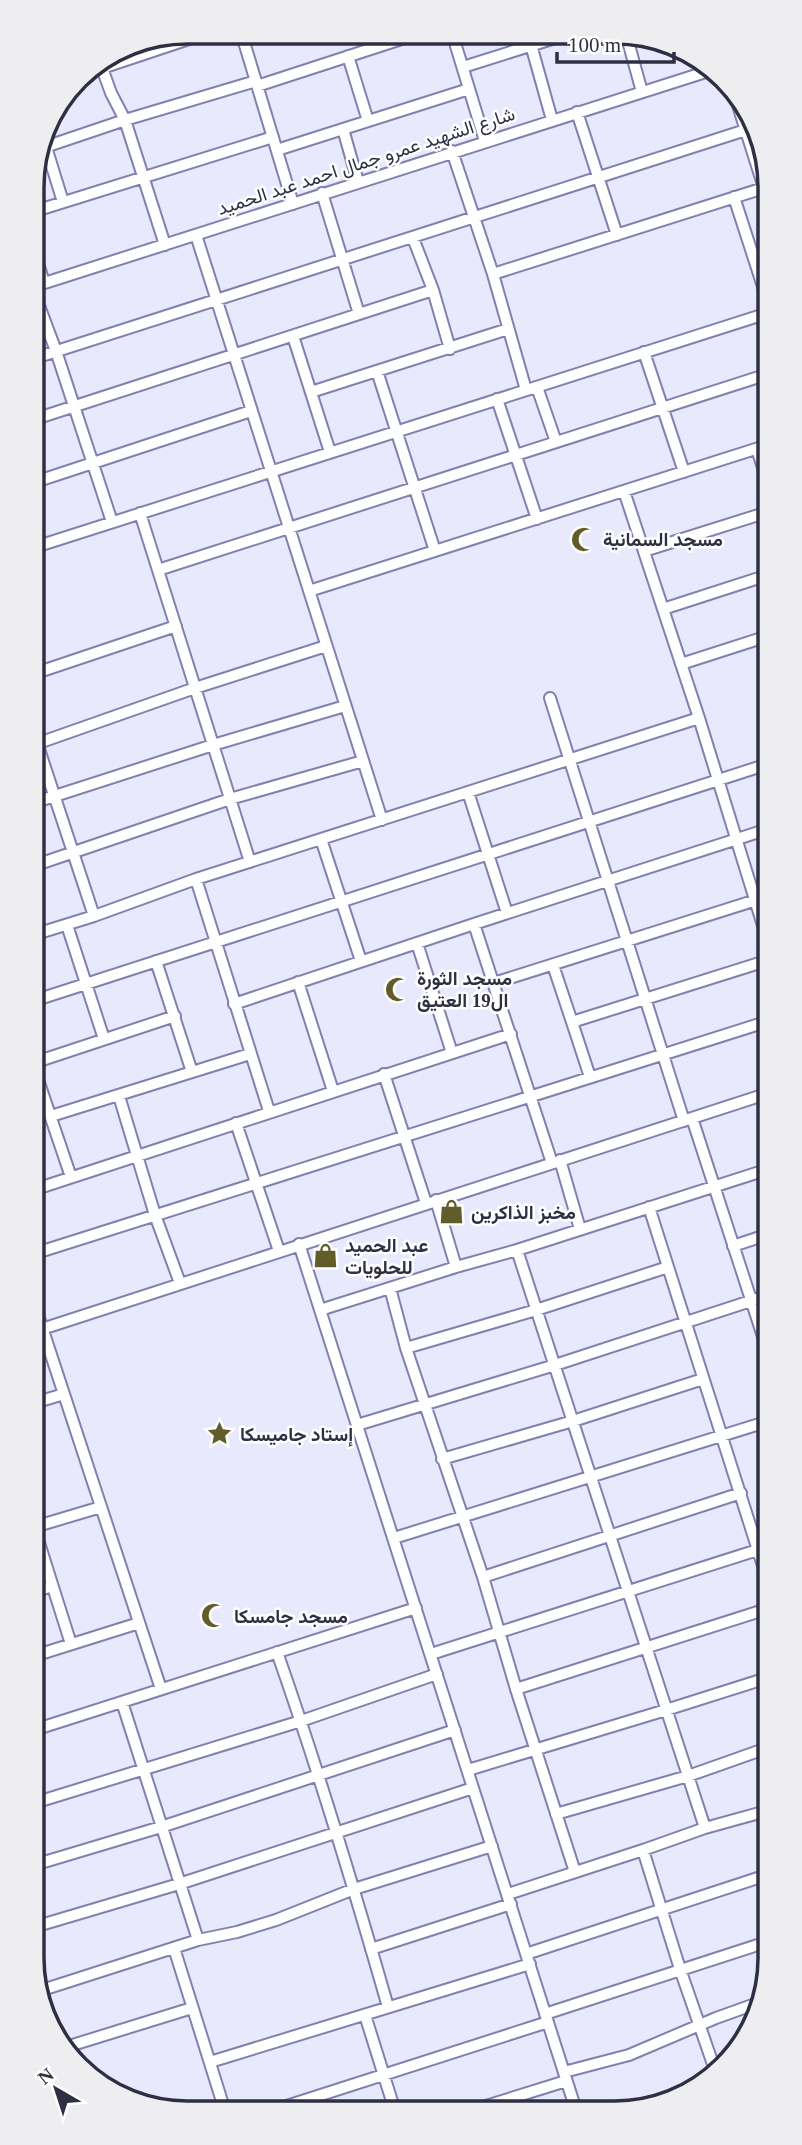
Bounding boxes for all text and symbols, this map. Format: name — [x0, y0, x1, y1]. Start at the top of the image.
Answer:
scale bar — [557, 21, 674, 65]
text: 100 m — [568, 33, 621, 57]
street label: شارع الشهيد عمرو جمال احمد عبد الحميد — [215, 103, 518, 221]
mosque icon: مسجد السمانية — [569, 525, 597, 553]
place label: مسجد السمانية — [603, 529, 723, 551]
place label: مسجد الثورة ال19 العتيق — [417, 968, 512, 1012]
mosque icon: مسجد الثورة ال19 العتيق — [383, 975, 411, 1003]
shop icon: مخبز الذاكرين — [437, 1198, 465, 1226]
place label: مخبز الذاكرين — [471, 1202, 576, 1225]
place label: عبد الحميد للحلويات — [345, 1235, 428, 1280]
shop icon: عبد الحميد للحلويات — [311, 1242, 339, 1270]
place icon: إستاد جاميسكا — [206, 1420, 234, 1448]
place label: إستاد جاميسكا — [240, 1424, 353, 1447]
mosque icon: مسجد جامسكا — [200, 1602, 228, 1630]
place label: مسجد جامسكا — [234, 1606, 348, 1628]
north arrow — [21, 2054, 91, 2124]
text: N — [34, 2064, 58, 2089]

